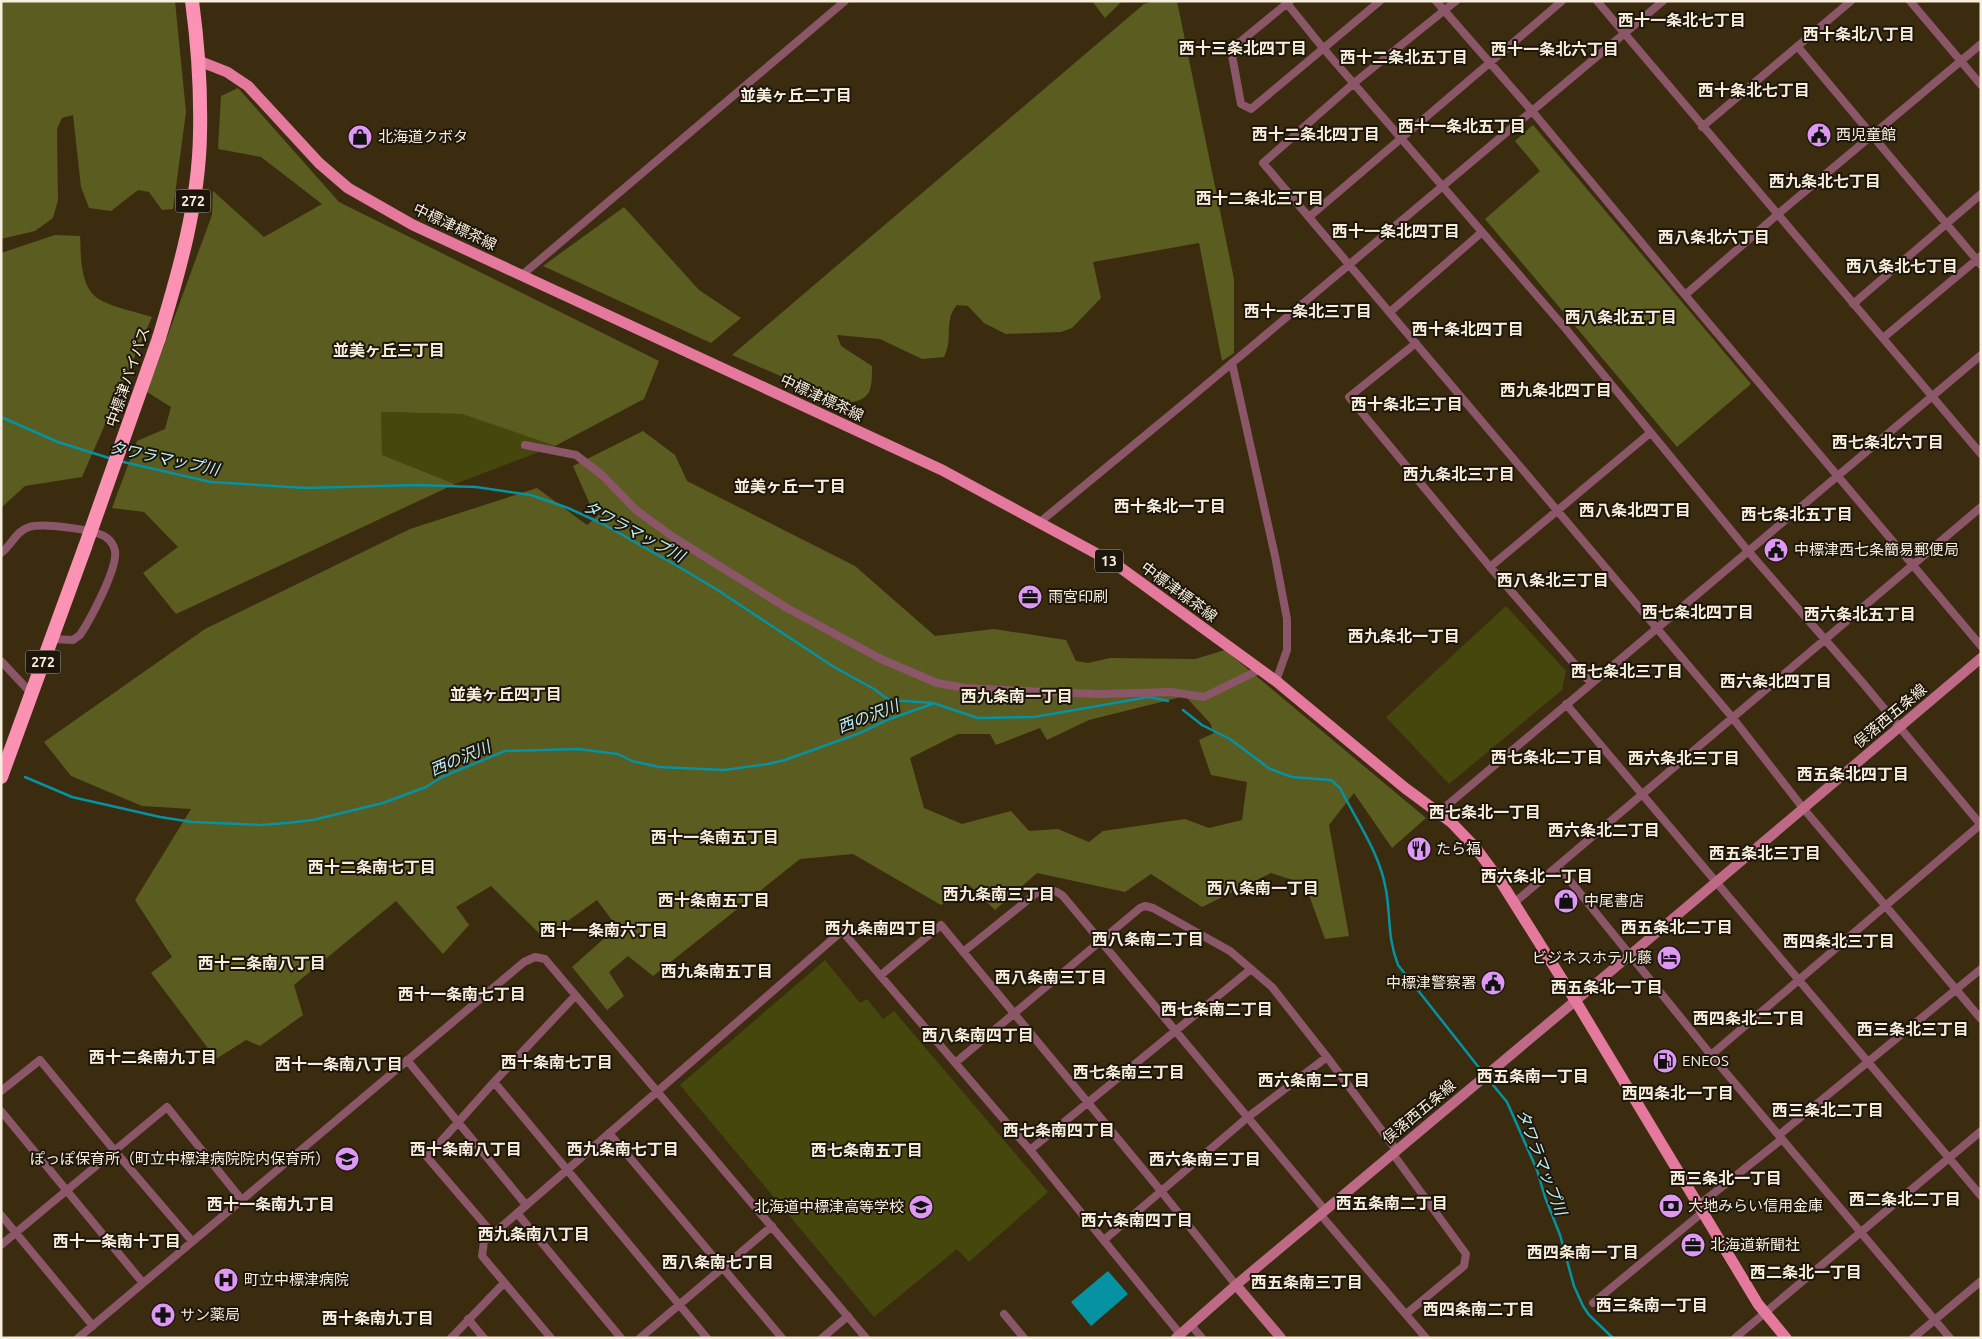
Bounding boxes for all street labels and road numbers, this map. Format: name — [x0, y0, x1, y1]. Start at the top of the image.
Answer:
road number: 272 — [176, 190, 210, 212]
street label: 中標津標茶線 — [411, 200, 500, 253]
street label: 中標津バイパス — [102, 325, 153, 429]
street label: 中標津標茶線 — [778, 371, 867, 424]
road number: 13 — [1095, 550, 1123, 572]
street label: 中標津標茶線 — [1138, 558, 1221, 625]
road number: 272 — [26, 650, 60, 674]
street label: 俣落西五条線 — [1850, 680, 1930, 751]
street label: 俣落西五条線 — [1379, 1076, 1459, 1147]

